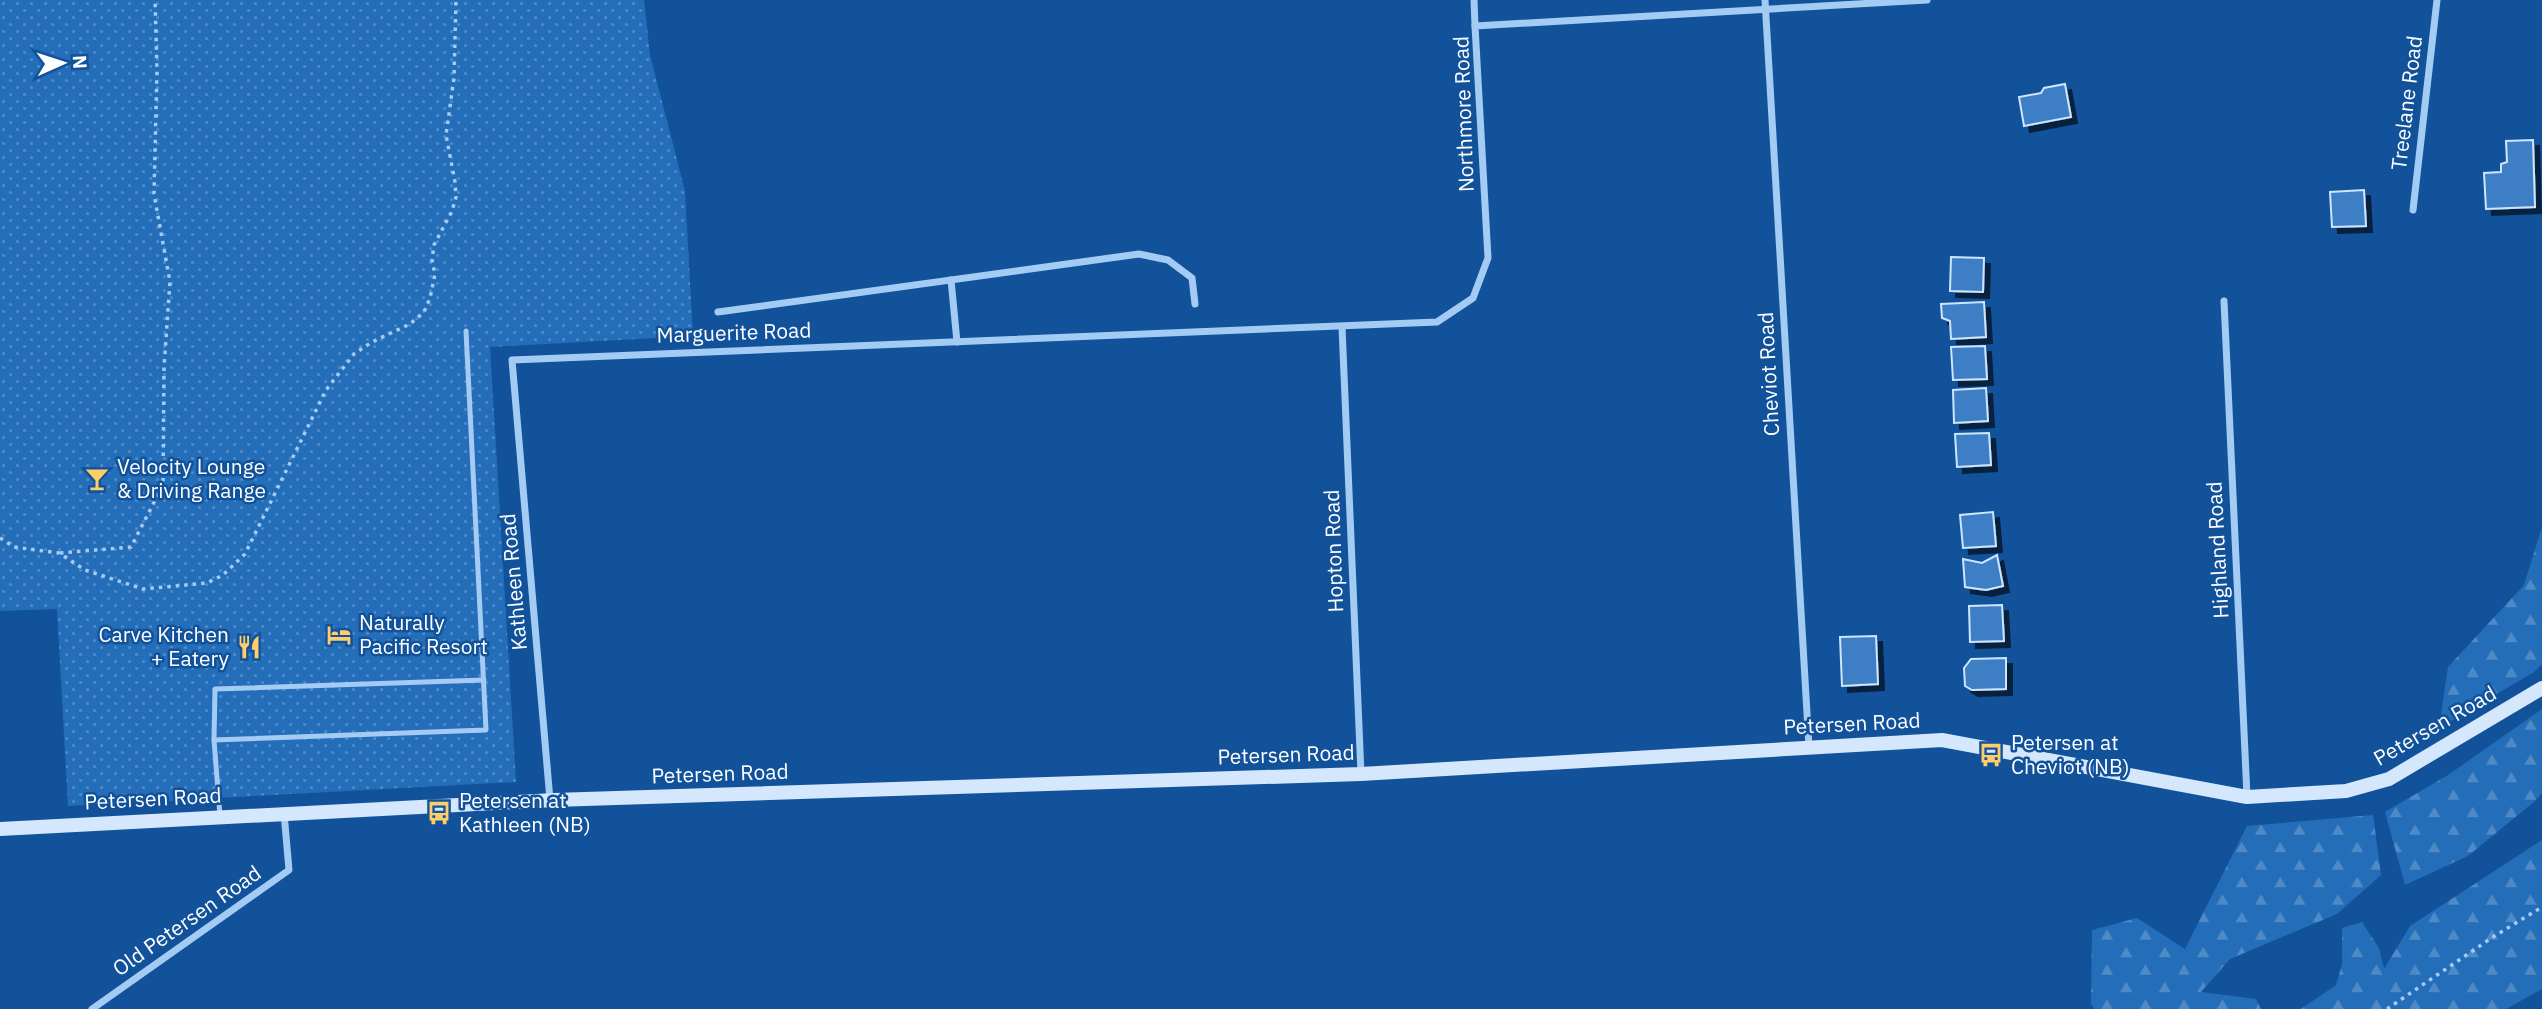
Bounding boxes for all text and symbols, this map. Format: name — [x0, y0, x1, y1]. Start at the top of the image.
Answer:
north arrow — [28, 28, 98, 98]
street label: Treelane Road — [2384, 34, 2428, 172]
street label: Northmore Road — [1446, 36, 1480, 193]
text: N — [68, 55, 92, 70]
street label: Cheviot Road — [1751, 311, 1785, 437]
street label: Marguerite Road — [656, 315, 812, 349]
place label: Velocity Lounge & Driving Range — [117, 452, 266, 504]
bar icon: Velocity Lounge & Driving Range — [83, 465, 111, 493]
street label: Highland Road — [2199, 481, 2235, 619]
street label: Hopton Road — [1317, 489, 1349, 613]
street label: Kathleen Road — [493, 512, 533, 652]
place label: Naturally Pacific Resort — [359, 608, 488, 660]
place label: Carve Kitchen + Eatery — [98, 620, 230, 672]
hotel icon: Naturally Pacific Resort — [325, 621, 353, 649]
restaurant icon: Carve Kitchen + Eatery — [235, 633, 263, 661]
street label: Petersen Road — [2368, 679, 2501, 772]
street label: Petersen Road — [1783, 705, 1921, 741]
place label: Petersen at Cheviot (NB) — [2011, 728, 2130, 780]
street label: Petersen Road — [1217, 738, 1355, 770]
bus stop icon: Petersen at Cheviot (NB) — [1977, 741, 2005, 769]
street label: Petersen Road — [651, 757, 789, 789]
street label: Petersen Road — [84, 780, 222, 816]
place label: Petersen at Kathleen (NB) — [459, 786, 591, 838]
bus stop icon: Petersen at Kathleen (NB) — [425, 799, 453, 827]
street label: Old Petersen Road — [107, 859, 266, 982]

